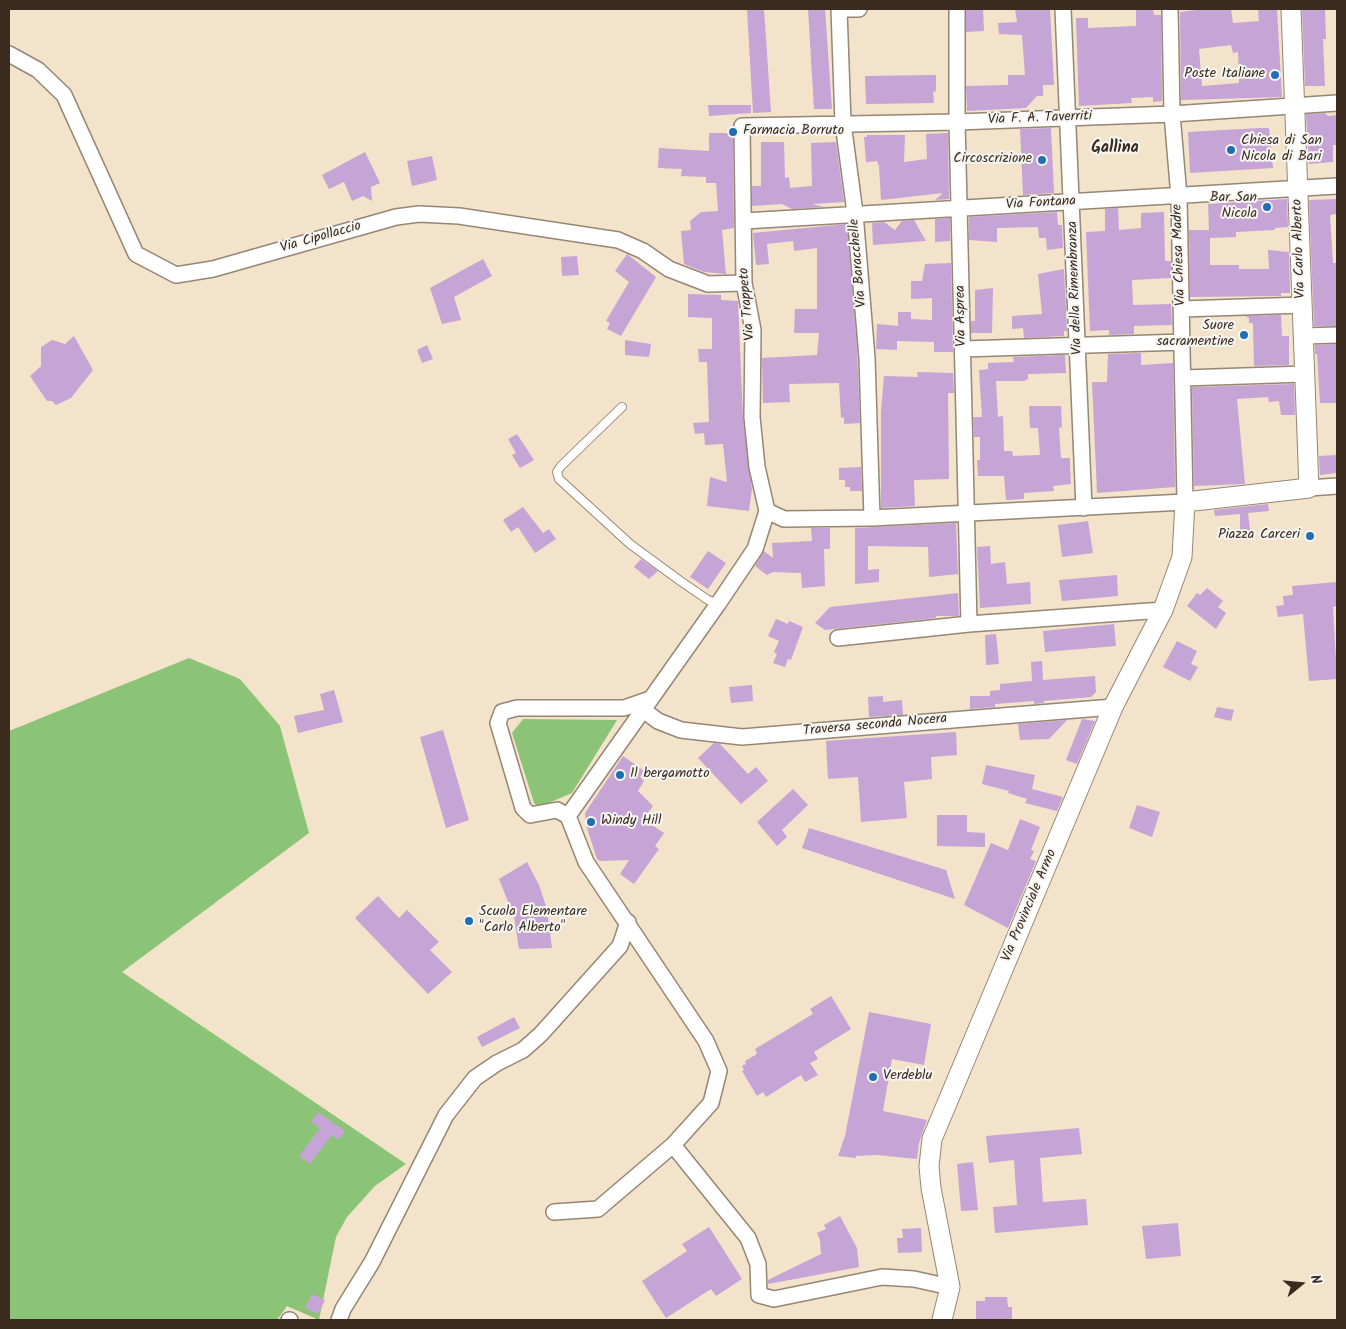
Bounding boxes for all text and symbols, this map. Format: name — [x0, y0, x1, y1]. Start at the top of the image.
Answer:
place label: Poste Italiane — [1184, 67, 1265, 83]
marker: Poste Italiane — [1269, 69, 1281, 81]
street label: Via F. A. Taverriti — [988, 109, 1092, 129]
place label: Farmacia Borruto — [743, 124, 844, 140]
marker: Farmacia Borruto — [727, 126, 739, 138]
place label: Chiesa di San Nicola di Bari — [1241, 134, 1322, 166]
district label: Gallina — [1091, 139, 1139, 159]
marker: Chiesa di San Nicola di Bari — [1225, 144, 1237, 156]
place label: Circoscrizione — [953, 152, 1032, 168]
marker: Circoscrizione — [1036, 154, 1048, 166]
place label: Bar San Nicola — [1210, 191, 1257, 223]
street label: Via Fontana — [1006, 194, 1076, 214]
street label: Via Carlo Alberto — [1290, 199, 1310, 299]
marker: Bar San Nicola — [1261, 201, 1273, 213]
street label: Via Chiesa Madre — [1170, 204, 1190, 306]
street label: Via Cipollaccio — [279, 218, 363, 258]
street label: Via Baracchelle — [847, 218, 871, 308]
street label: Via della Rimembranza — [1065, 221, 1087, 355]
street label: Via Trappeto — [736, 267, 760, 341]
street label: Via Asprea — [953, 285, 971, 347]
place label: Suore sacramentine — [1157, 319, 1234, 352]
marker: Suore sacramentine — [1238, 329, 1250, 341]
place label: Piazza Carceri — [1218, 528, 1300, 544]
marker: Piazza Carceri — [1304, 530, 1316, 542]
street label: Traversa seconda Nocera — [802, 711, 948, 741]
place label: Il bergamotto — [630, 767, 710, 783]
marker: Il bergamotto — [614, 769, 626, 781]
place label: Windy Hill — [601, 814, 661, 830]
marker: Windy Hill — [585, 816, 597, 828]
street label: Via Provinciale Armo — [999, 847, 1061, 965]
place label: Scuola Elementare "Carlo Alberto" — [479, 905, 587, 938]
marker: Scuola Elementare "Carlo Alberto" — [463, 915, 475, 927]
place label: Verdeblu — [883, 1069, 932, 1085]
marker: Verdeblu — [867, 1071, 879, 1083]
north arrow — [1276, 1259, 1326, 1309]
text: N — [1304, 1272, 1327, 1287]

